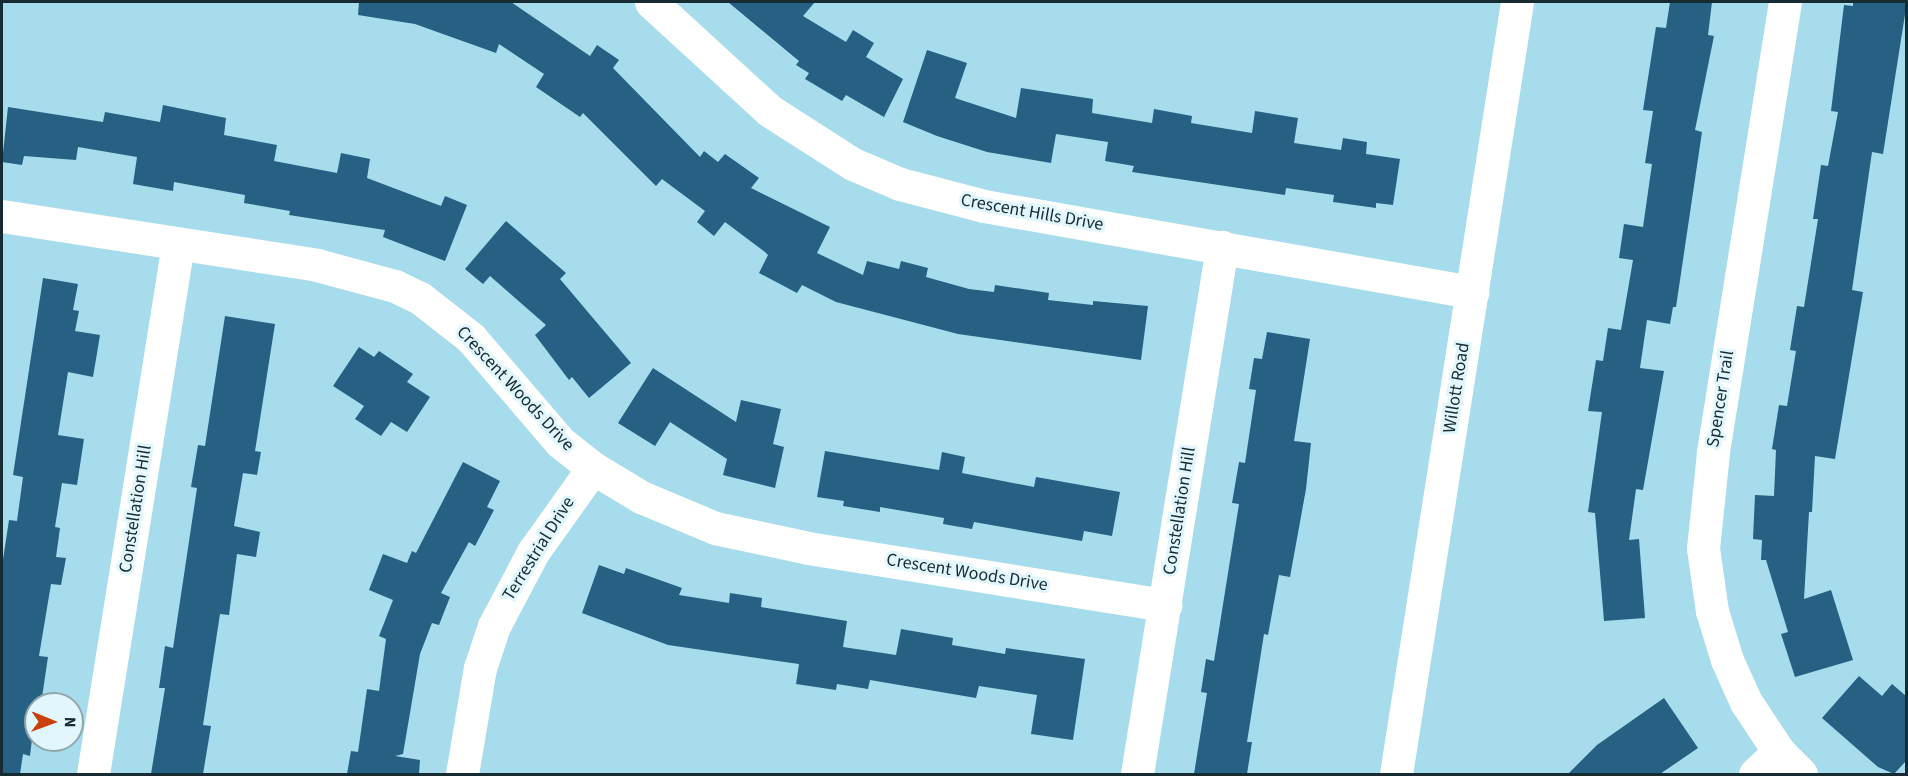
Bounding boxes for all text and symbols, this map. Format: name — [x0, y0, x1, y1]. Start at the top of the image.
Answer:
street label: Crescent Hills Drive — [959, 190, 1105, 236]
street label: Crescent Woods Drive — [452, 322, 578, 456]
street label: Willott Road — [1439, 341, 1475, 435]
street label: Spencer Trail — [1703, 349, 1739, 449]
street label: Constellation Hill — [115, 444, 157, 574]
street label: Constellation Hill — [1159, 446, 1201, 576]
street label: Terrestrial Drive — [498, 493, 580, 605]
street label: Crescent Woods Drive — [885, 550, 1049, 596]
north arrow — [24, 692, 84, 752]
text: N — [59, 717, 81, 728]

